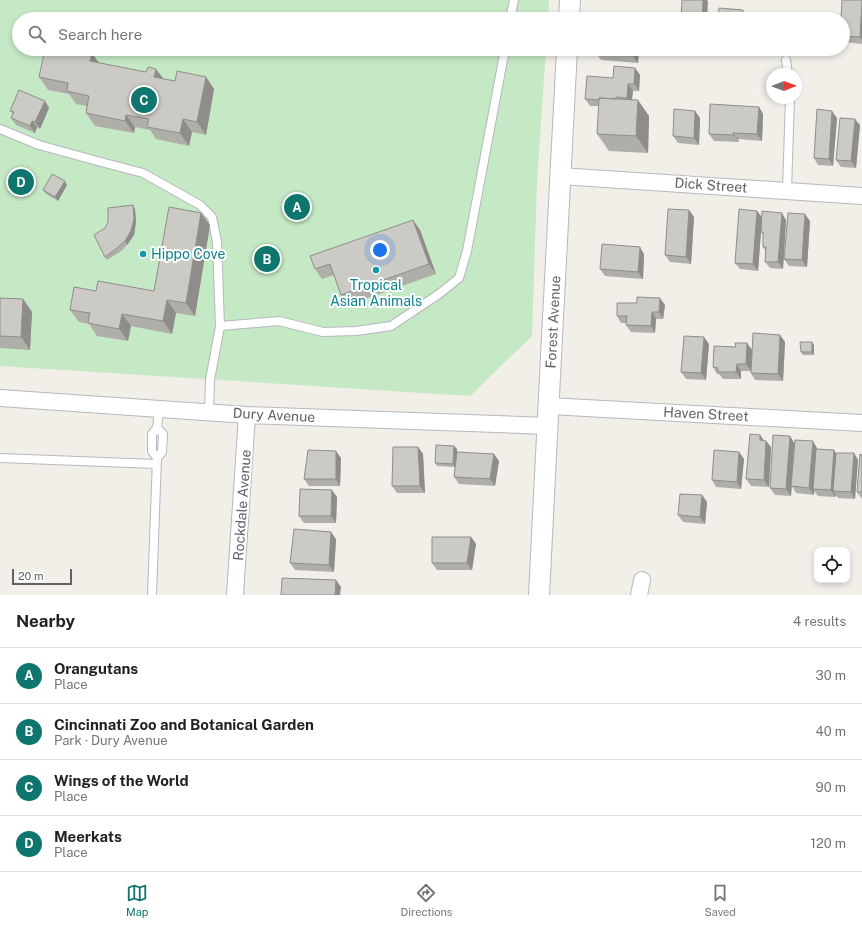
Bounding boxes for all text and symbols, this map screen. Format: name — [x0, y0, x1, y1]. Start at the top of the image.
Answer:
search box — [12, 12, 850, 56]
icon: search — [26, 23, 48, 45]
text: Search here — [58, 26, 142, 43]
north arrow — [766, 68, 802, 104]
pin: C — [131, 85, 157, 115]
pin: D — [8, 167, 34, 197]
street label: Dick Street — [674, 174, 748, 196]
pin: A — [284, 192, 310, 222]
your location — [370, 240, 390, 260]
pin: B — [254, 244, 280, 274]
place label: Hippo Cove — [151, 246, 225, 262]
marker: Hippo Cove — [138, 249, 148, 259]
marker: Tropical Asian Animals — [371, 265, 381, 275]
street label: Forest Avenue — [543, 275, 563, 369]
place label: Tropical Asian Animals — [330, 277, 422, 309]
street label: Haven Street — [663, 404, 749, 424]
street label: Dury Avenue — [232, 405, 316, 425]
street label: Rockdale Avenue — [230, 449, 254, 561]
map controls — [814, 547, 850, 583]
button: locate — [814, 547, 850, 583]
scale bar — [12, 567, 72, 586]
text: 20 m — [18, 570, 43, 582]
text: Nearby — [16, 611, 75, 631]
text: 4 results — [793, 614, 846, 629]
text: Orangutans — [54, 660, 138, 677]
text: A — [24, 668, 34, 683]
text: 30 m — [816, 668, 846, 683]
text: Place — [54, 677, 88, 692]
text: Cincinnati Zoo and Botanical Garden — [54, 716, 314, 733]
text: B — [25, 724, 33, 739]
text: 40 m — [815, 724, 846, 739]
text: Park · Dury Avenue — [54, 733, 168, 748]
text: Wings of the World — [54, 772, 189, 789]
text: C — [24, 780, 34, 795]
text: 90 m — [816, 780, 846, 795]
text: Place — [54, 789, 88, 804]
text: Meerkats — [54, 828, 122, 845]
text: D — [24, 836, 34, 851]
text: 120 m — [811, 836, 846, 851]
text: Place — [54, 845, 88, 860]
tab: Map — [126, 882, 148, 918]
tab: Directions — [401, 882, 452, 918]
tab: Saved — [704, 882, 736, 918]

